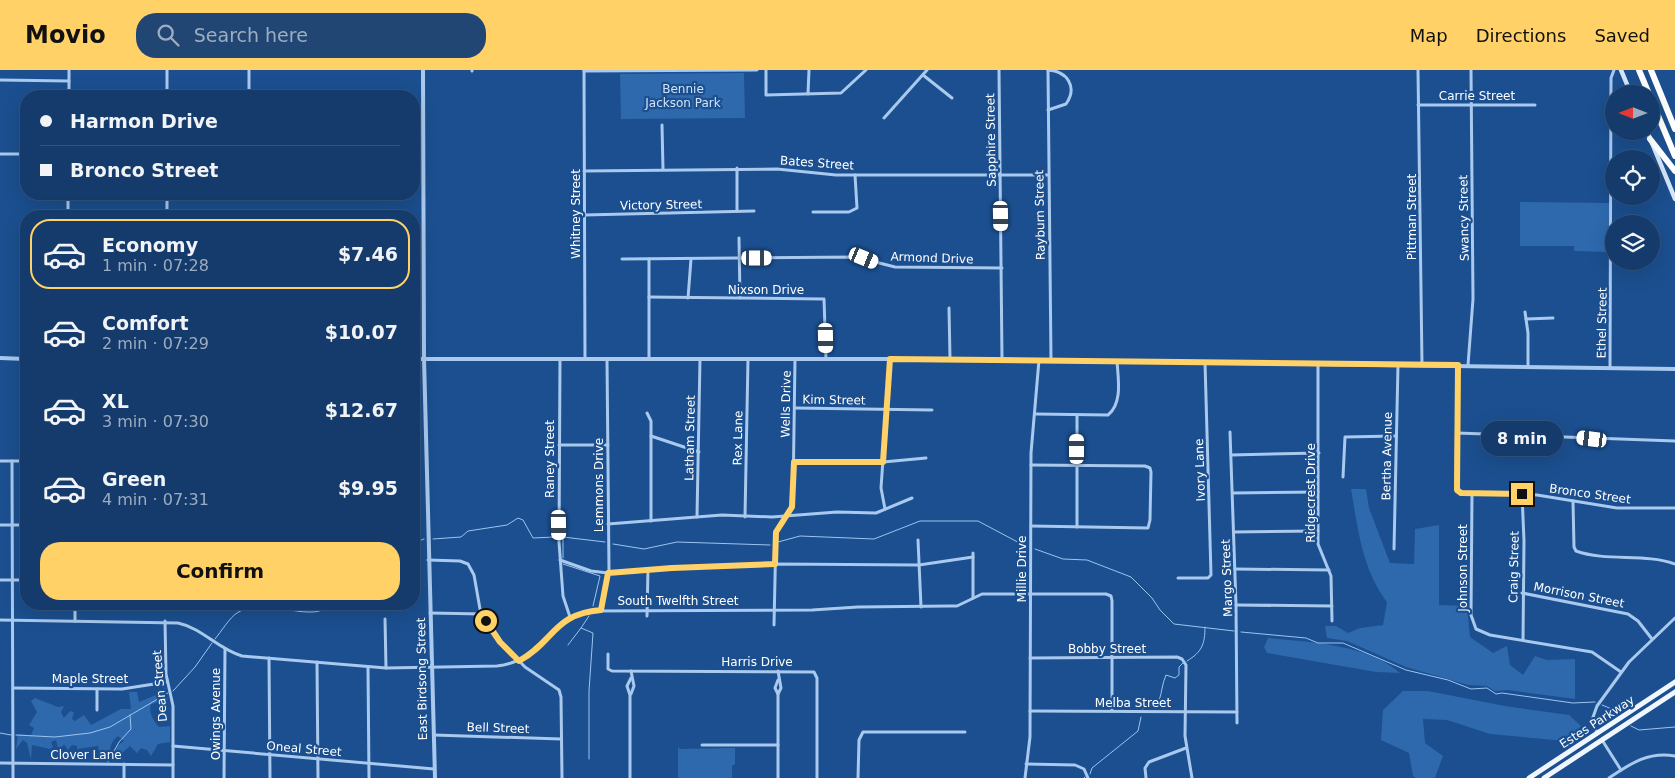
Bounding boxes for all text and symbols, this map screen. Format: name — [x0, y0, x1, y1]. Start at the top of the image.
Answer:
search box — [136, 13, 486, 58]
text: Movio — [25, 21, 106, 49]
icon: search — [154, 21, 182, 49]
text: Search here — [194, 24, 308, 46]
text: Map — [1410, 25, 1448, 46]
text: Directions — [1476, 25, 1566, 46]
text: Saved — [1594, 25, 1650, 46]
park label: Bennie Jackson Park — [644, 82, 721, 110]
north arrow — [1605, 85, 1660, 140]
map controls — [1605, 85, 1660, 270]
street label: Carrie Street — [1439, 89, 1515, 103]
street label: Sapphire Street — [983, 93, 999, 187]
text: Harmon Drive — [70, 110, 218, 132]
button: locate — [1605, 150, 1660, 205]
street label: Bates Street — [780, 153, 855, 173]
text: Bronco Street — [70, 159, 218, 181]
street label: Whitney Street — [569, 169, 583, 259]
street label: Rayburn Street — [1032, 169, 1048, 260]
street label: Pittman Street — [1405, 173, 1419, 260]
street label: Swancy Street — [1456, 174, 1472, 261]
street label: Victory Street — [620, 197, 703, 213]
car — [993, 201, 1008, 231]
button: layers — [1605, 215, 1660, 270]
icon: car — [42, 232, 87, 277]
text: Economy — [102, 234, 198, 256]
text: $7.46 — [338, 243, 398, 265]
car — [847, 245, 880, 271]
street label: Armond Drive — [890, 250, 974, 266]
car — [742, 251, 772, 266]
text: 1 min · 07:28 — [102, 256, 209, 275]
street label: Nixson Drive — [728, 283, 804, 297]
street label: Ethel Street — [1594, 287, 1610, 359]
icon: car — [42, 310, 87, 355]
text: Comfort — [102, 312, 189, 334]
text: $10.07 — [325, 321, 398, 343]
car — [818, 323, 833, 353]
text: 2 min · 07:29 — [102, 334, 209, 353]
street label: Wells Drive — [778, 370, 794, 438]
icon: car — [42, 388, 87, 433]
text: XL — [102, 390, 129, 412]
street label: Kim Street — [802, 392, 866, 408]
street label: Latham Street — [682, 395, 698, 481]
text: $12.67 — [325, 399, 398, 421]
street label: Rex Lane — [731, 410, 745, 466]
text: 3 min · 07:30 — [102, 412, 209, 431]
street label: Bertha Avenue — [1379, 412, 1395, 500]
street label: Raney Street — [543, 420, 557, 498]
callout: 8 min — [1481, 422, 1563, 456]
text: 8 min — [1497, 429, 1547, 448]
car — [1576, 430, 1607, 448]
car — [1069, 434, 1084, 464]
street label: Lemmons Drive — [592, 438, 606, 532]
street label: Ivory Lane — [1192, 438, 1208, 502]
street label: Ridgecrest Drive — [1304, 443, 1318, 543]
icon: car — [42, 466, 87, 511]
text: Green — [102, 468, 166, 490]
text: $9.95 — [338, 477, 398, 499]
street label: Bronco Street — [1548, 481, 1632, 507]
route end — [1511, 483, 1533, 505]
text: 4 min · 07:31 — [102, 490, 209, 509]
car — [551, 510, 566, 540]
street label: Johnson Street — [1456, 524, 1470, 613]
street label: Craig Street — [1506, 531, 1522, 603]
street label: Millie Drive — [1015, 536, 1029, 602]
street label: Margo Street — [1219, 539, 1235, 617]
button: Confirm — [40, 542, 400, 600]
street label: Morrison Street — [1532, 579, 1626, 611]
street label: South Twelfth Street — [617, 594, 739, 608]
route start — [475, 610, 497, 632]
street label: East Birdsong Street — [414, 617, 430, 740]
street label: Bobby Street — [1068, 642, 1146, 656]
street label: Dean Street — [150, 649, 170, 722]
street label: Harris Drive — [721, 655, 793, 669]
street label: Owings Avenue — [209, 668, 223, 760]
street label: Maple Street — [52, 672, 128, 686]
street label: Estes Parkway — [1557, 693, 1637, 751]
street label: Melba Street — [1095, 696, 1171, 710]
street label: Bell Street — [466, 720, 530, 736]
street label: Oneal Street — [266, 739, 342, 759]
street label: Clover Lane — [50, 748, 122, 762]

